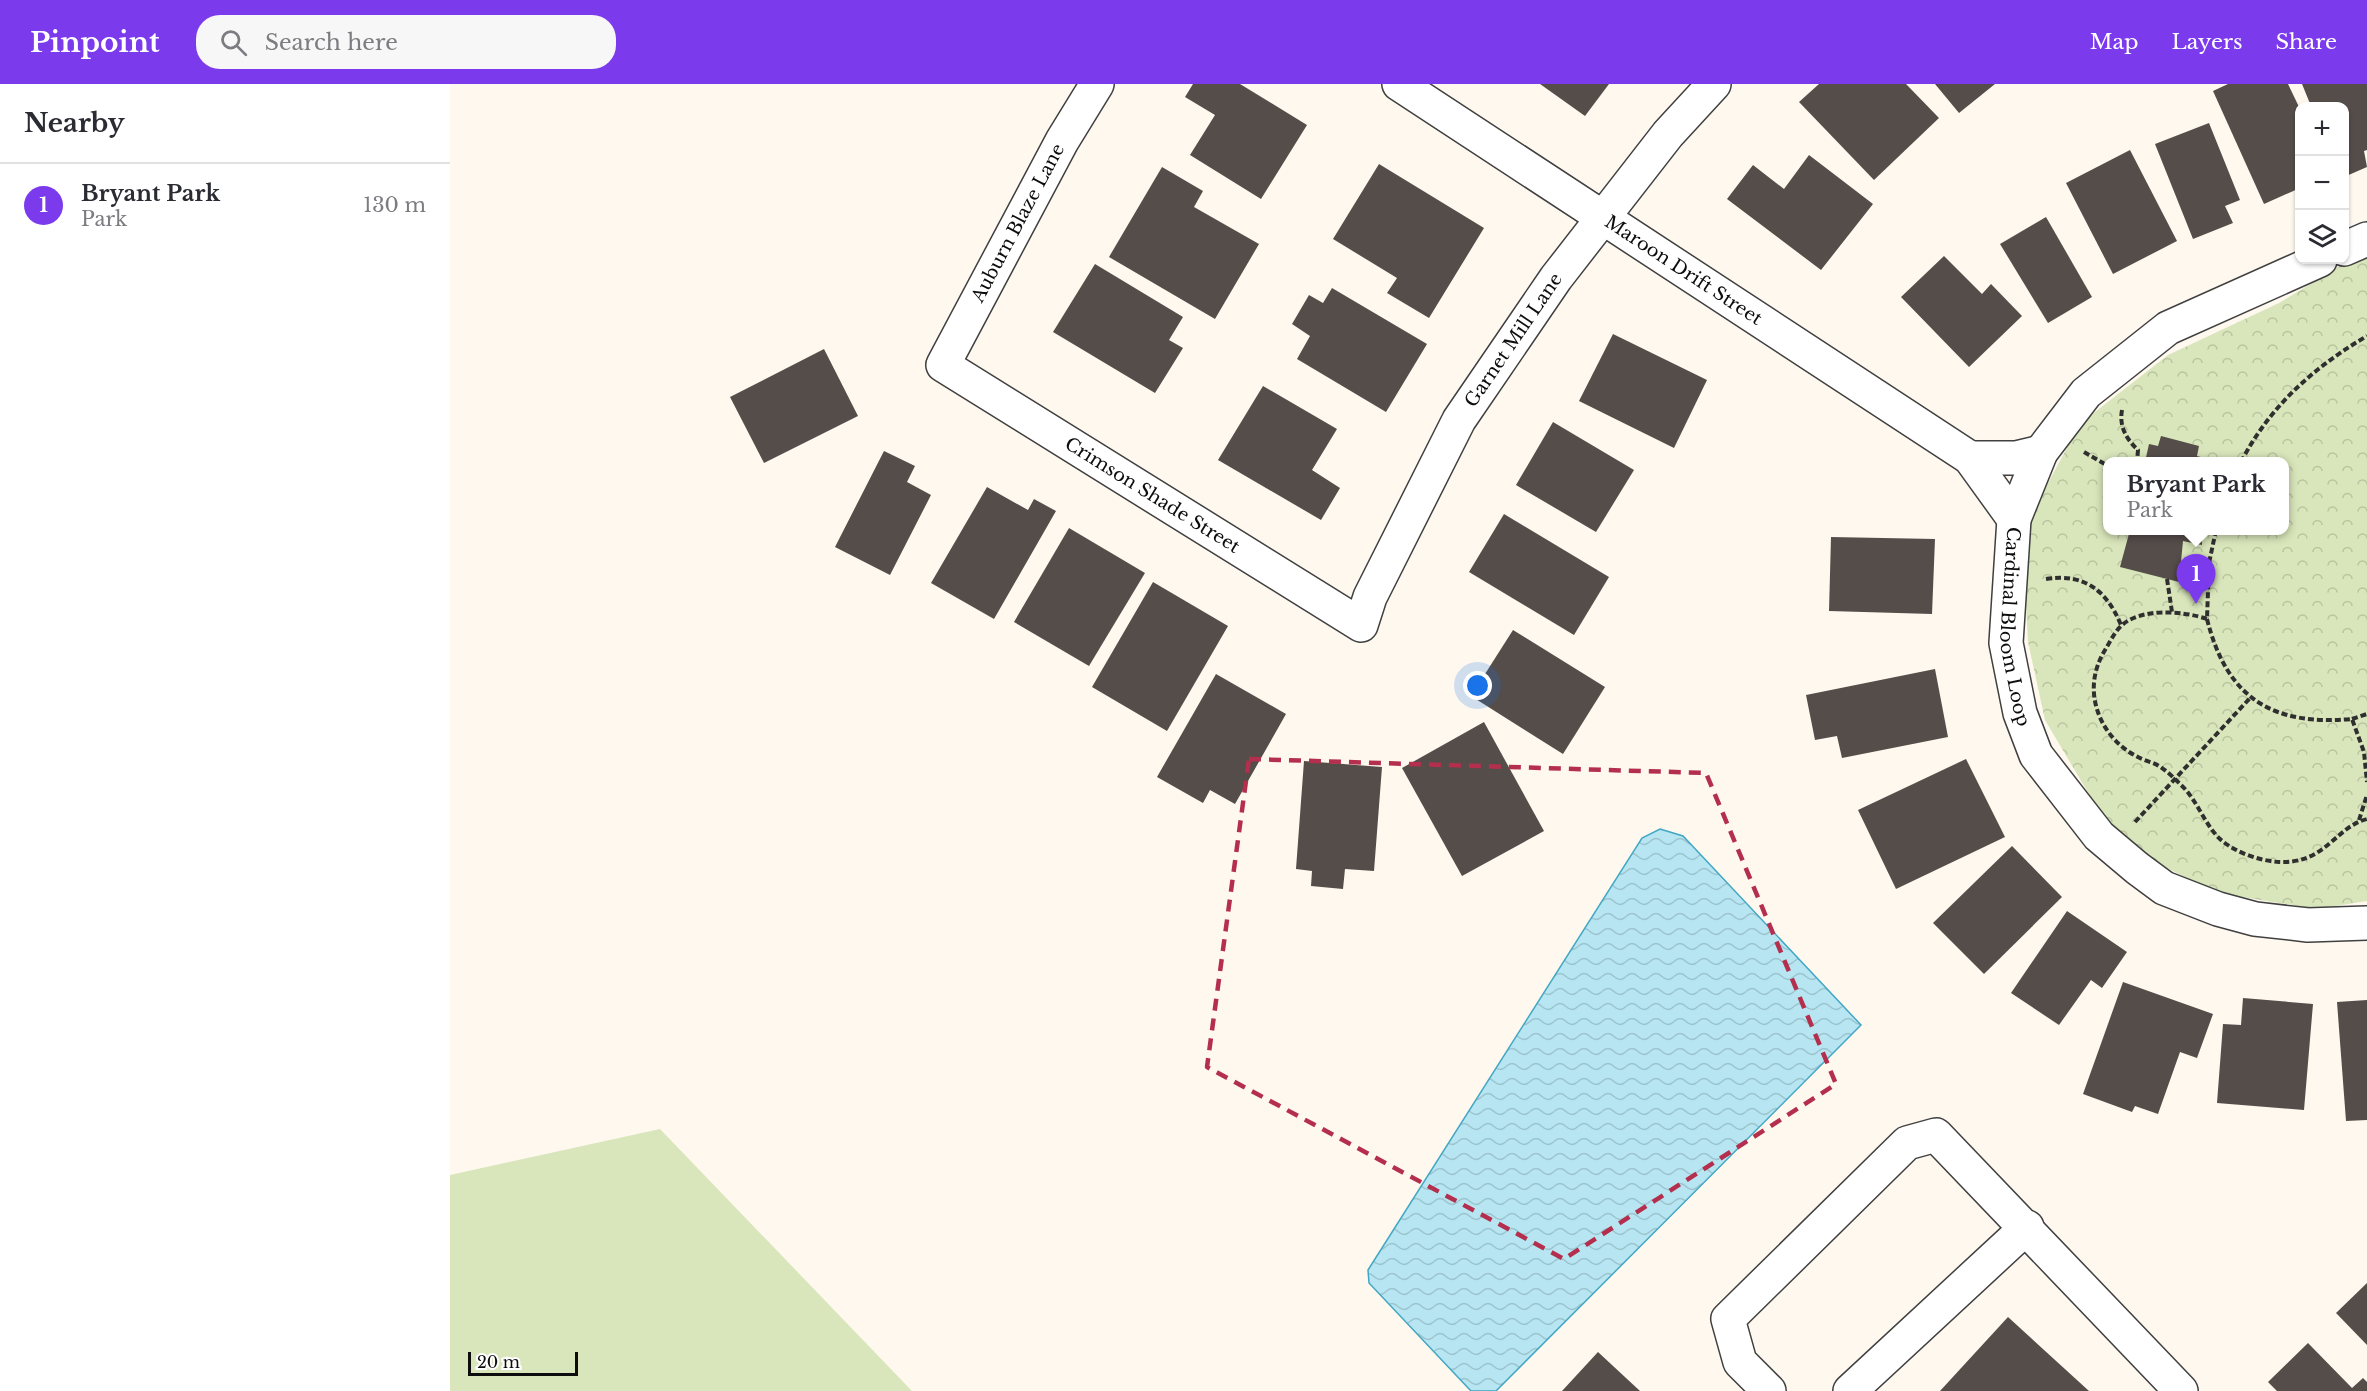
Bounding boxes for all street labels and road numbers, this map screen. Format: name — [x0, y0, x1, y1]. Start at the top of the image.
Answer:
street label: Auburn Blaze Lane — [966, 140, 1069, 307]
street label: Maroon Drift Street — [1601, 211, 1766, 330]
street label: Garnet Mill Lane — [1460, 269, 1567, 411]
street label: Crimson Shade Street — [1061, 433, 1244, 558]
street label: Cardinal Bloom Loop — [1995, 526, 2035, 729]

